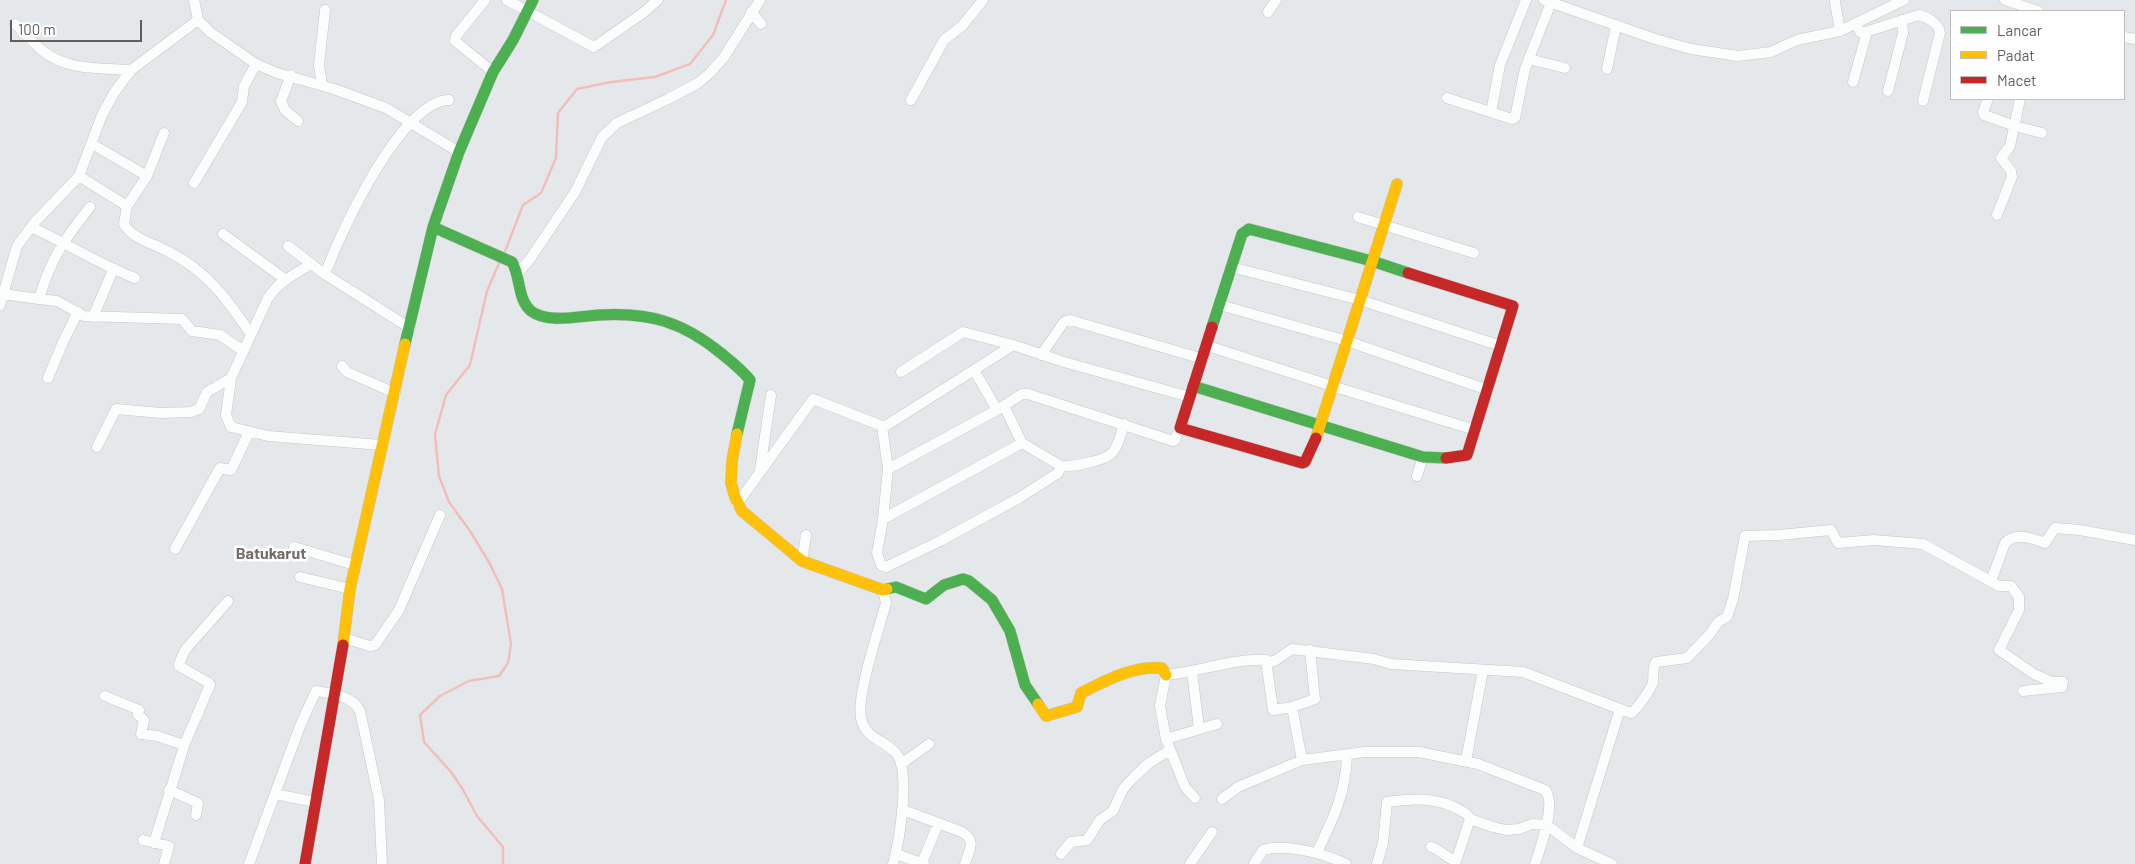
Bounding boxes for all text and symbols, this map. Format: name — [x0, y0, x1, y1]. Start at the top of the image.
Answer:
scale bar — [12, 10, 145, 42]
legend — [1950, 10, 2125, 100]
text: 100 m — [18, 20, 56, 38]
text: Lancar — [1997, 21, 2042, 39]
text: Padat — [1997, 46, 2035, 64]
text: Macet — [1997, 71, 2037, 89]
district label: Batukarut — [236, 544, 306, 564]

